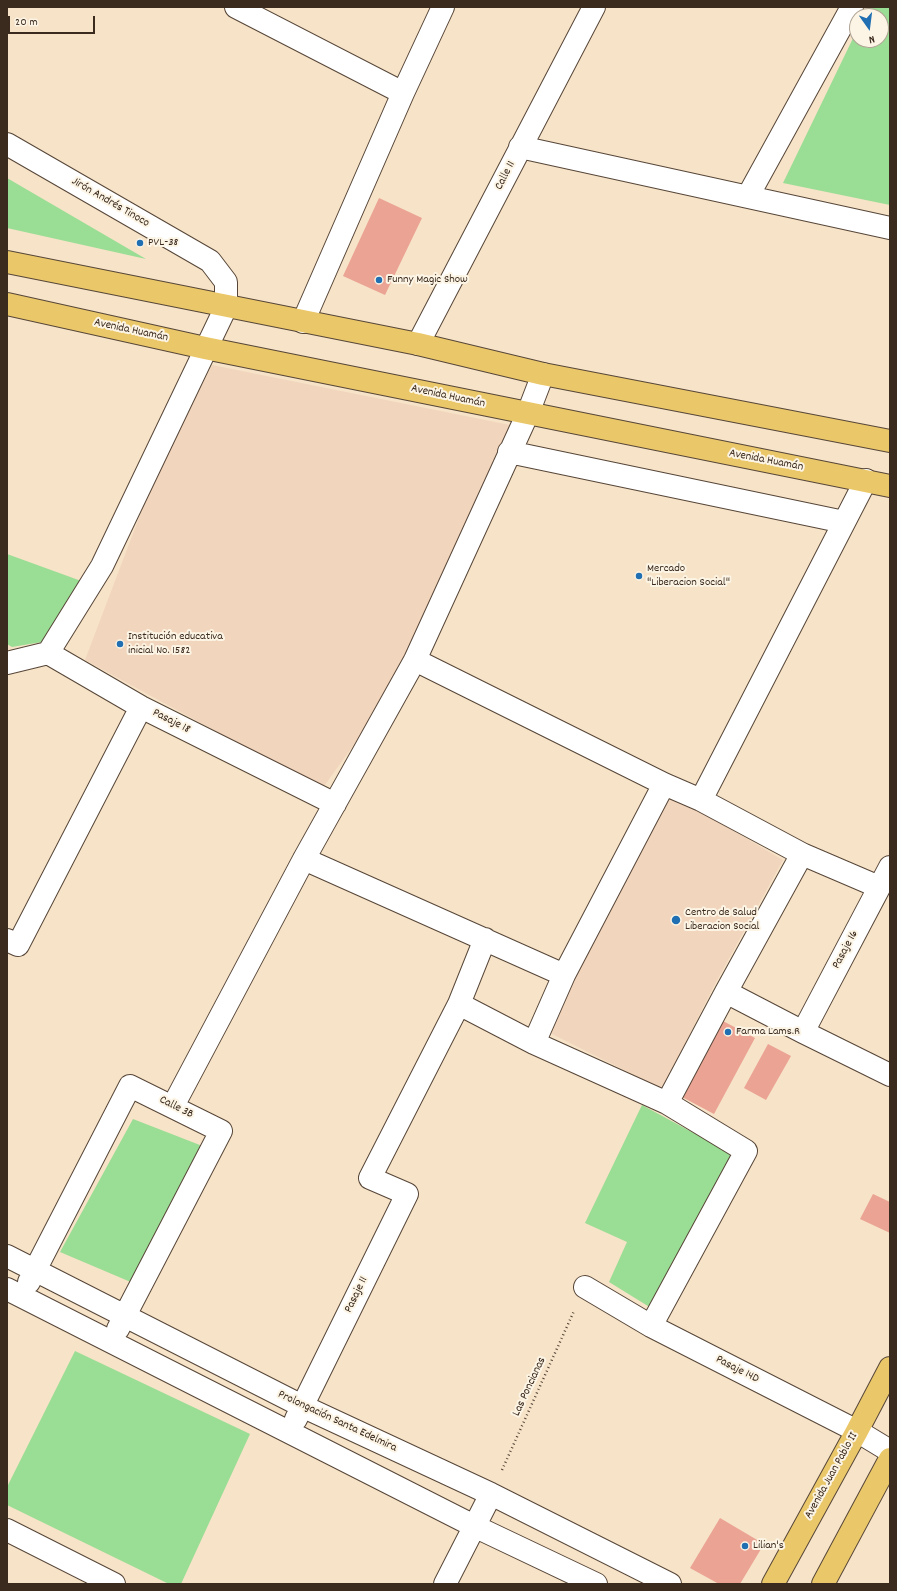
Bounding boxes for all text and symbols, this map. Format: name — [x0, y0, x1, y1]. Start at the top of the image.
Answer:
scale bar — [10, 8, 97, 34]
north arrow — [849, 8, 889, 48]
text: 20 m — [15, 14, 38, 31]
text: N — [867, 30, 876, 47]
street label: Calle 11 — [493, 159, 519, 193]
street label: Jirón Andrés Tinoco — [68, 175, 152, 231]
place label: PVL-38 — [148, 236, 178, 250]
marker: PVL-38 — [135, 238, 145, 248]
place label: Funny Magic Show — [387, 273, 468, 287]
marker: Funny Magic Show — [374, 275, 384, 285]
street label: Avenida Huamán — [93, 316, 169, 346]
street label: Avenida Huamán — [410, 382, 486, 412]
street label: Avenida Huamán — [728, 447, 804, 475]
place label: Mercado "Liberacion Social" — [647, 562, 730, 590]
marker: Mercado "Liberacion Social" — [634, 571, 644, 581]
place label: Institución educativa inicial No. 1582 — [128, 630, 223, 658]
marker: Institución educativa inicial No. 1582 — [115, 639, 125, 649]
street label: Pasaje 18 — [150, 706, 192, 738]
place label: Centro de Salud Liberacion Social — [685, 906, 759, 934]
marker: Centro de Salud Liberacion Social — [670, 914, 682, 926]
street label: Pasaje 16 — [830, 928, 862, 972]
place label: Farma Lams.R — [736, 1025, 800, 1039]
marker: Farma Lams.R — [723, 1027, 733, 1037]
street label: Calle 3B — [157, 1093, 195, 1123]
street label: Pasaje 11 — [342, 1275, 372, 1315]
street label: Pasaje 14D — [713, 1353, 761, 1387]
street label: Las Poncianas — [510, 1355, 550, 1419]
street label: Prolongación Santa Edelmira — [275, 1388, 399, 1456]
street label: Avenida Juan Pablo II — [802, 1430, 862, 1522]
place label: Lilian's — [753, 1539, 784, 1553]
marker: Lilian's — [740, 1541, 750, 1551]

